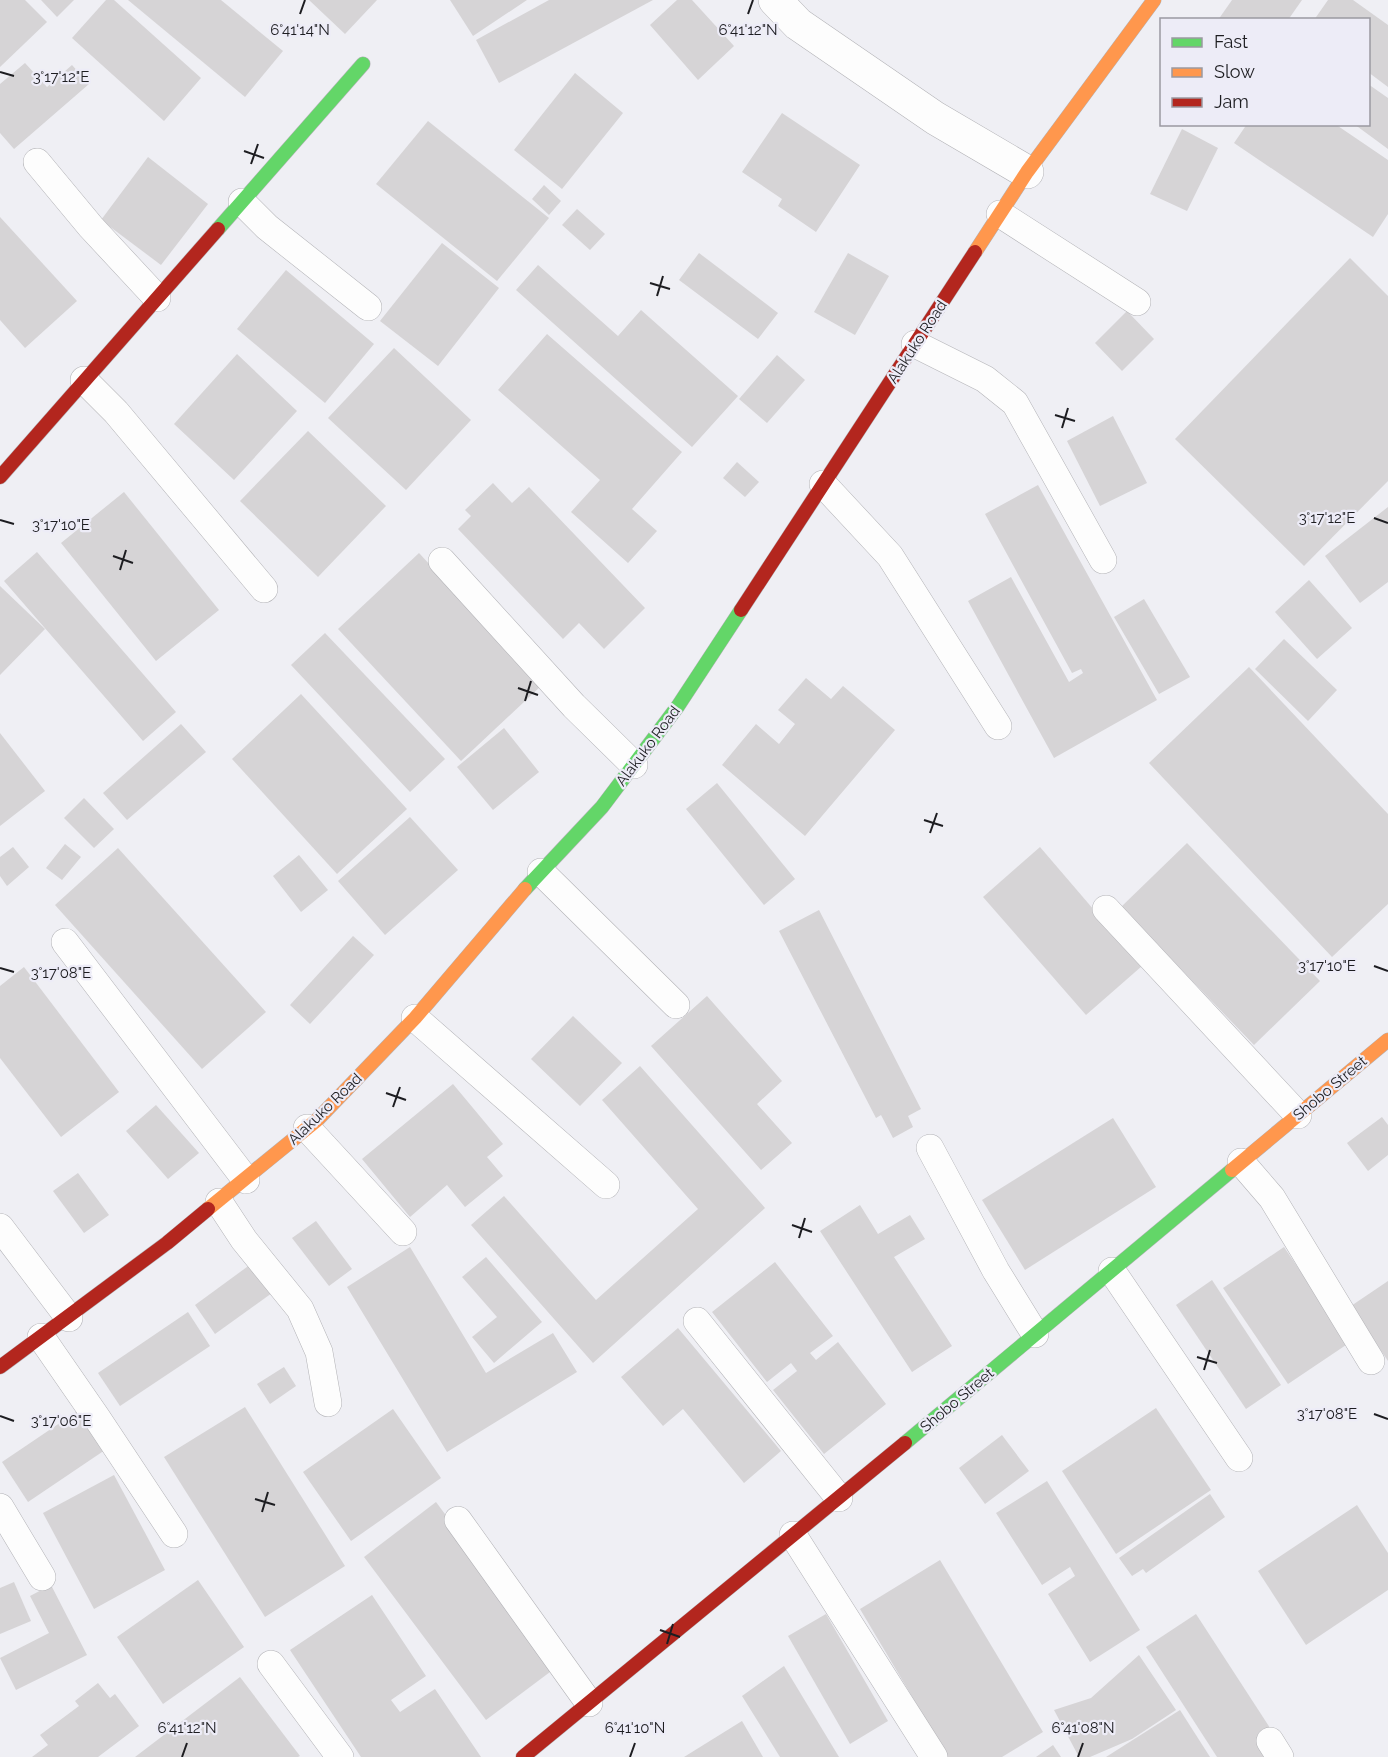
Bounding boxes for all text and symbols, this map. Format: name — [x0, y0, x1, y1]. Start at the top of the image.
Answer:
legend — [1160, 18, 1370, 126]
text: 6°41'14"N — [270, 21, 330, 39]
text: 6°41'12"N — [718, 21, 778, 39]
text: Fast — [1214, 31, 1248, 52]
text: Slow — [1214, 61, 1255, 82]
text: 3°17'12"E — [33, 68, 89, 86]
text: Jam — [1214, 91, 1249, 112]
street label: Alakuko Road — [883, 297, 951, 387]
text: 3°17'12"E — [1299, 509, 1355, 527]
text: 3°17'10"E — [32, 516, 90, 534]
street label: Alakuko Road — [612, 702, 684, 790]
text: 3°17'10"E — [1298, 957, 1356, 975]
text: 3°17'08"E — [31, 964, 91, 982]
street label: Shobo Street — [1290, 1052, 1370, 1124]
street label: Alakuko Road — [284, 1069, 366, 1149]
street label: Shobo Street — [917, 1364, 997, 1436]
text: 3°17'08"E — [1297, 1405, 1357, 1423]
text: 3°17'06"E — [31, 1412, 91, 1430]
text: 6°41'12"N — [157, 1719, 217, 1737]
text: 6°41'10"N — [605, 1719, 665, 1737]
text: 6°41'08"N — [1052, 1719, 1114, 1737]

